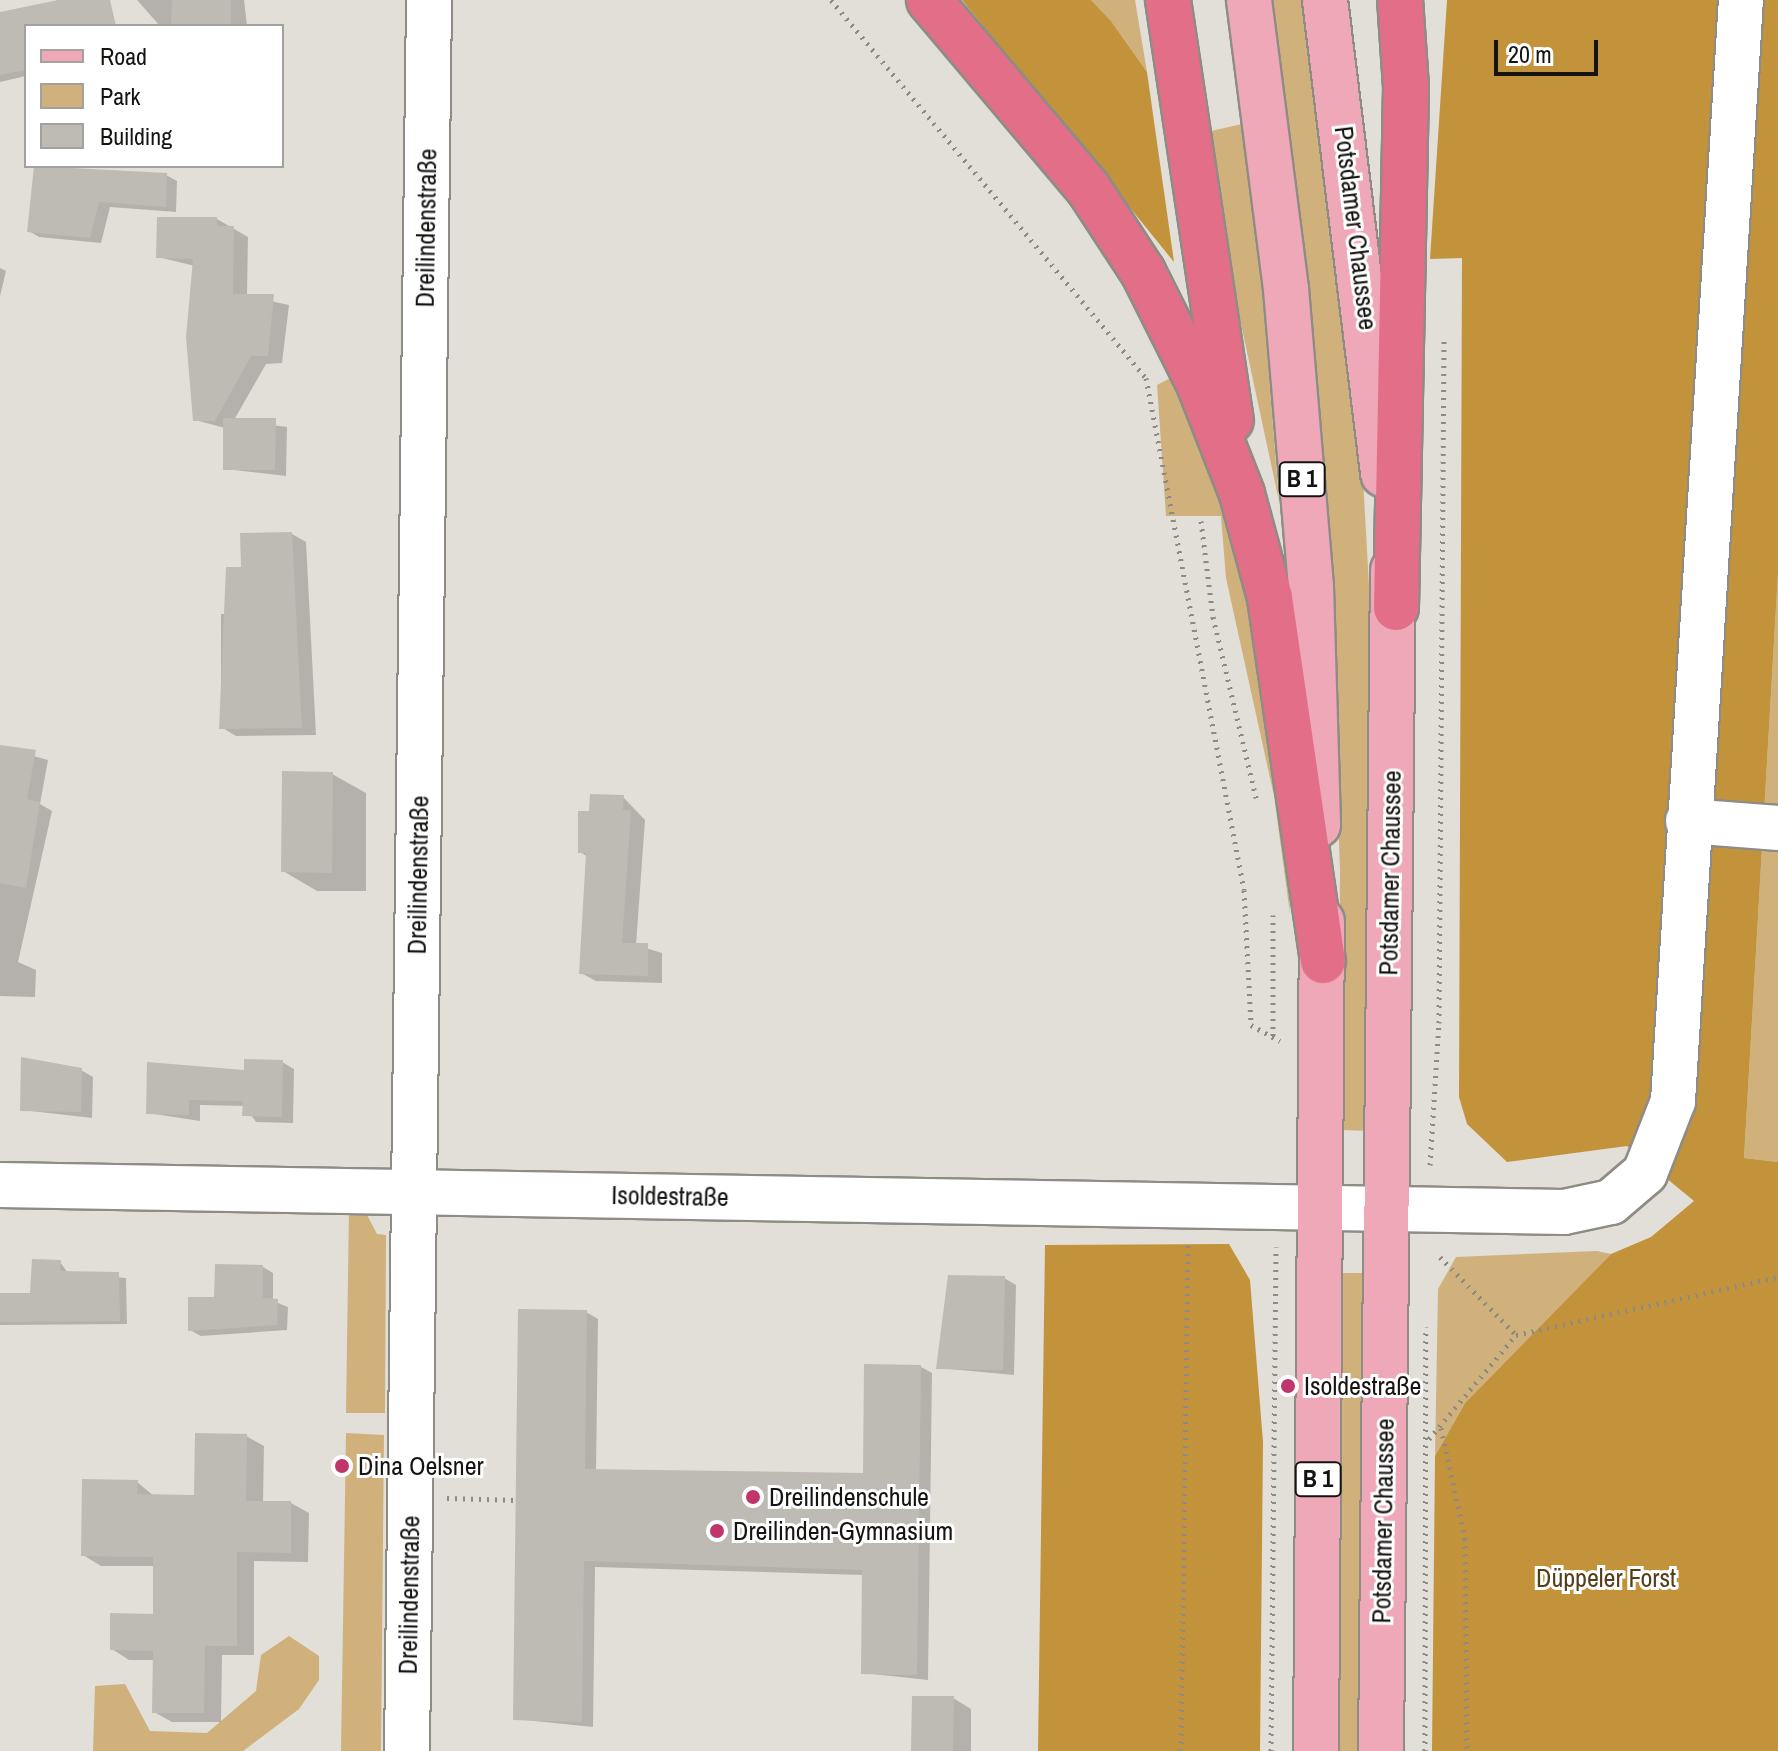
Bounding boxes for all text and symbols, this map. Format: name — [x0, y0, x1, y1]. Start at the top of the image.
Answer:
legend — [24, 24, 284, 168]
scale bar — [1498, 24, 1602, 74]
text: 20 m — [1508, 38, 1552, 70]
text: Road — [100, 40, 147, 72]
text: Park — [100, 80, 140, 112]
text: Building — [100, 120, 172, 152]
street label: Potsdamer Chaussee — [1328, 124, 1384, 332]
street label: Dreilindenstraße — [409, 148, 443, 308]
road number: B 1 — [1278, 459, 1326, 499]
street label: Potsdamer Chaussee — [1373, 770, 1407, 976]
street label: Dreilindenstraße — [401, 795, 435, 955]
street label: Isoldestraße — [611, 1179, 729, 1213]
place label: Isoldestraße — [1304, 1370, 1421, 1402]
marker: Isoldestraße — [1279, 1377, 1297, 1395]
street label: Potsdamer Chaussee — [1366, 1418, 1400, 1624]
place label: Dina Oelsner — [358, 1450, 484, 1482]
marker: Dina Oelsner — [333, 1457, 351, 1475]
road number: B 1 — [1294, 1459, 1342, 1499]
place label: Dreilindenschule — [769, 1481, 929, 1513]
marker: Dreilindenschule — [744, 1488, 762, 1506]
street label: Dreilindenstraße — [392, 1515, 426, 1675]
place label: Dreilinden-Gymnasium — [733, 1515, 953, 1547]
marker: Dreilinden-Gymnasium — [708, 1522, 726, 1540]
park label: Düppeler Forst — [1536, 1562, 1676, 1594]

